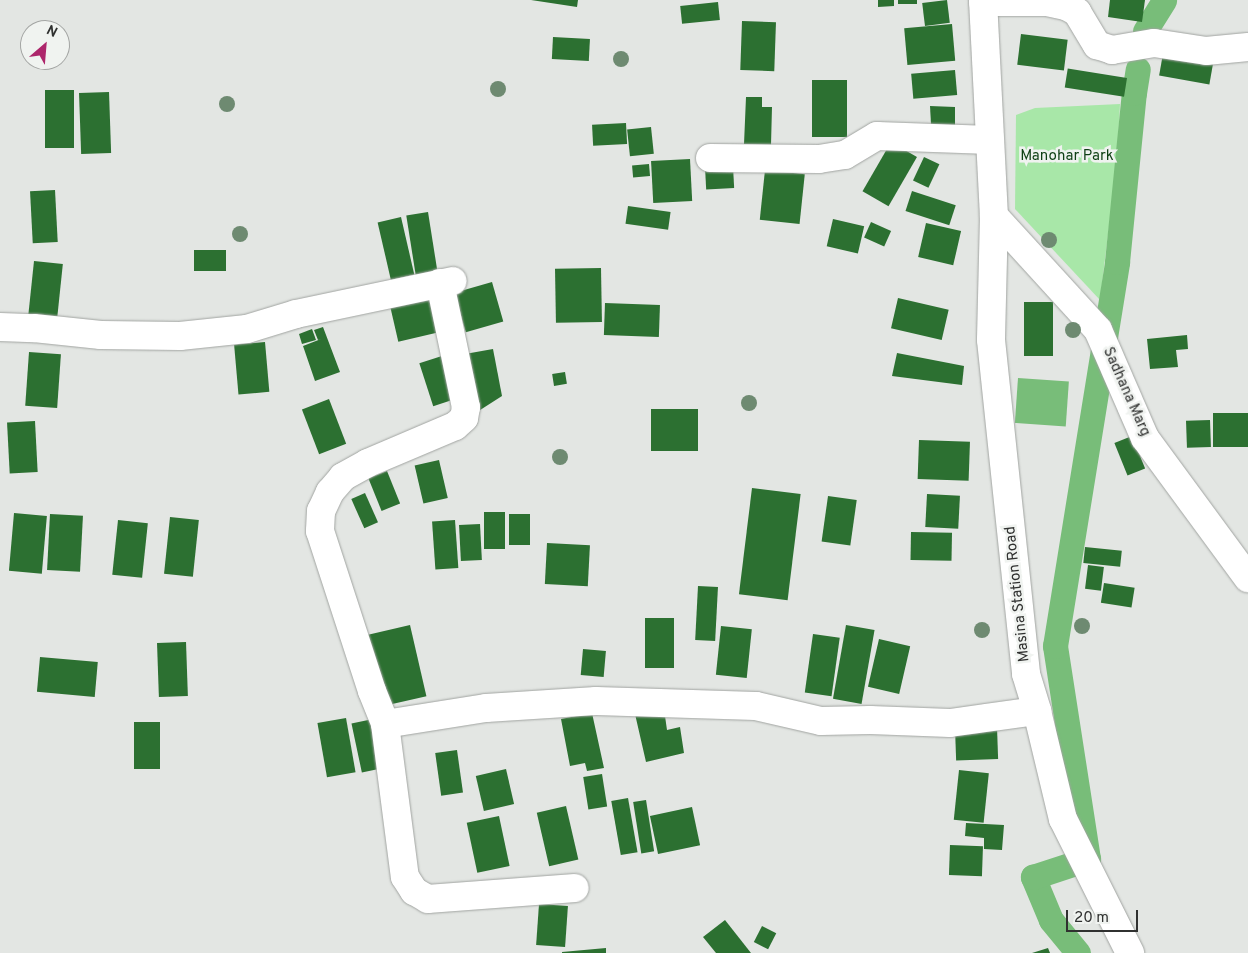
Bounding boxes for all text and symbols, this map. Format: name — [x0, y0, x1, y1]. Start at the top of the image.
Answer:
north arrow — [20, 20, 70, 70]
text: N — [43, 22, 60, 42]
park label: Manohar Park — [1020, 148, 1114, 166]
street label: Sadhana Marg — [1098, 345, 1154, 439]
street label: Masina Station Road — [1002, 525, 1034, 663]
scale bar — [1068, 900, 1140, 932]
text: 20 m — [1074, 909, 1109, 928]

